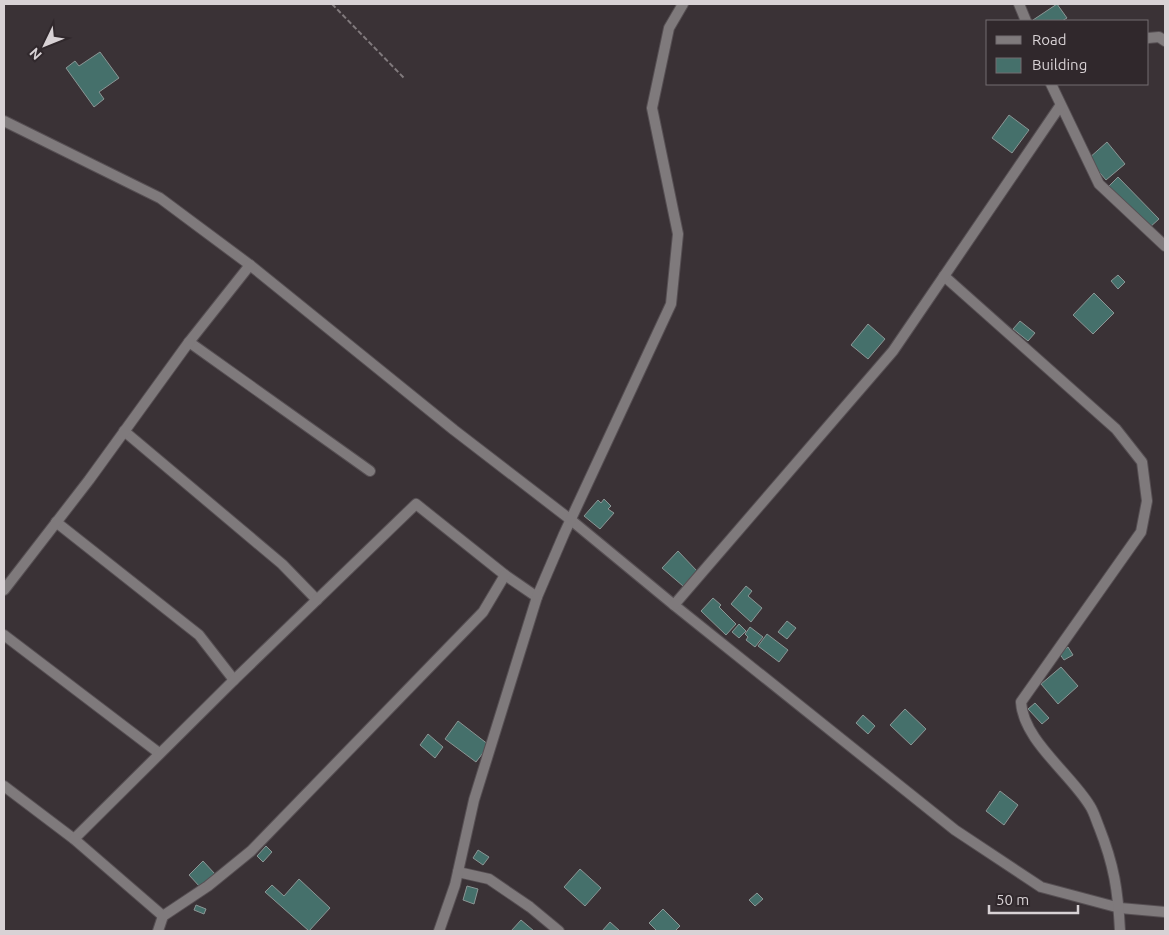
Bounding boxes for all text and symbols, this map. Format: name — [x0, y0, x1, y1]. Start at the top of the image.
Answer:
north arrow — [20, 20, 70, 70]
legend — [986, 20, 1149, 85]
text: Road — [1032, 31, 1067, 48]
text: N — [26, 45, 45, 63]
text: Building — [1032, 56, 1087, 73]
scale bar — [989, 882, 1078, 914]
text: 50 m — [996, 891, 1029, 908]

